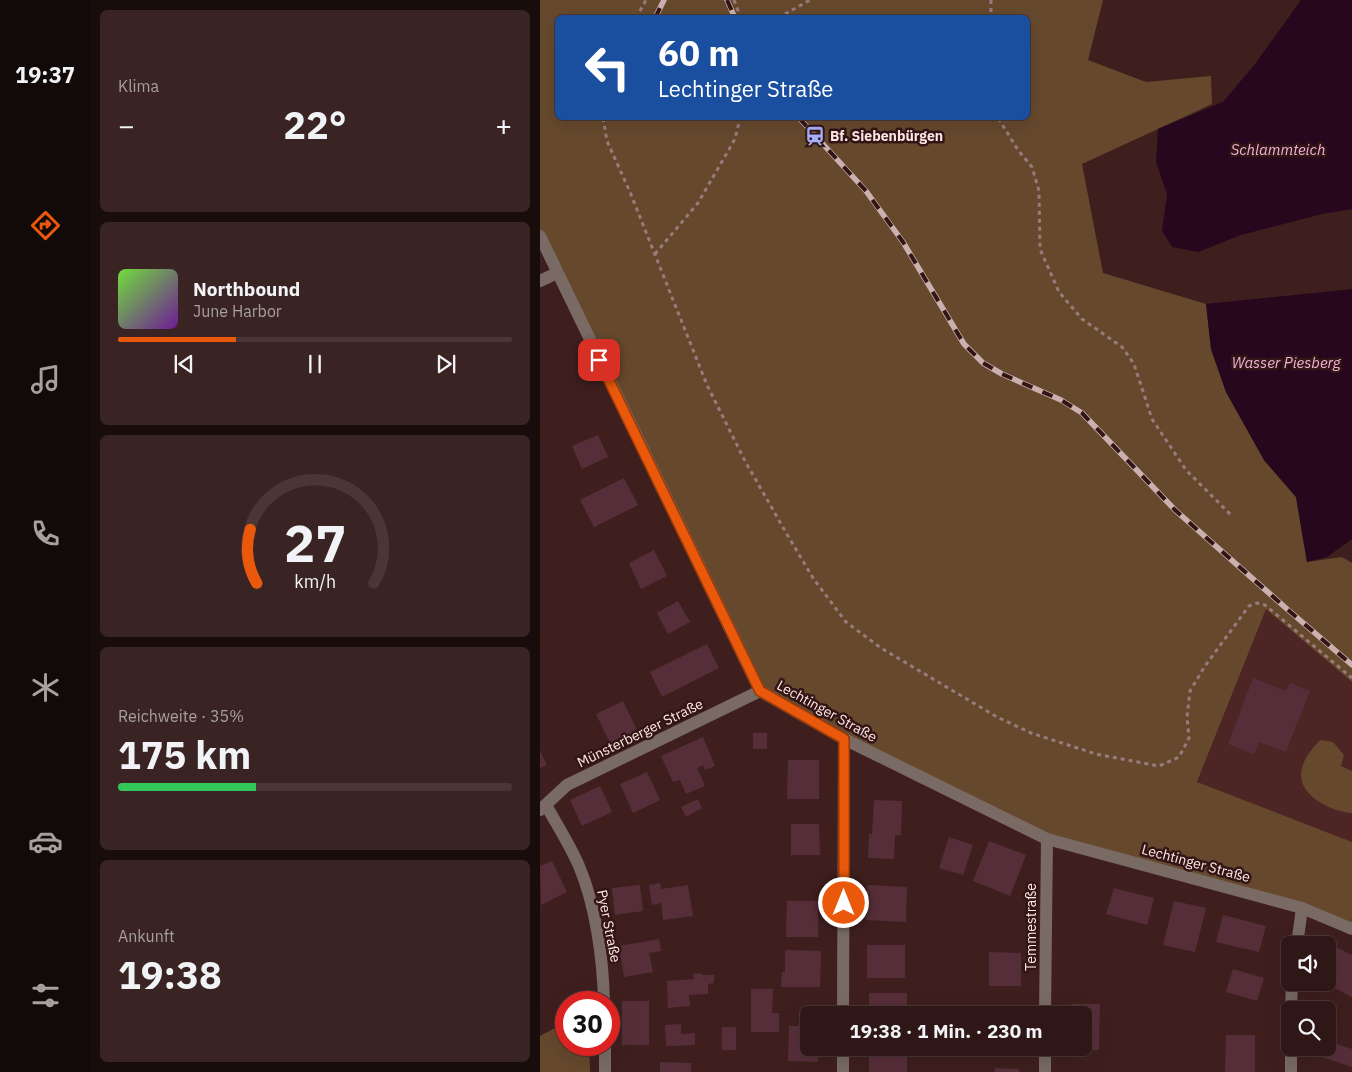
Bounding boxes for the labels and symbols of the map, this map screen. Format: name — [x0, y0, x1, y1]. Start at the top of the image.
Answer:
station icon: Bf. Siebenbürgen — [804, 125, 826, 147]
place label: Bf. Siebenbürgen — [830, 127, 943, 145]
water label: Schlammteich — [1231, 140, 1325, 159]
pin — [578, 339, 620, 381]
water label: Wasser Piesberg — [1232, 353, 1342, 372]
street label: Lechtinger Straße — [774, 676, 880, 746]
street label: Münsterberger Straße — [574, 695, 706, 771]
street label: Lechtinger Straße — [1140, 840, 1253, 886]
position arrow — [817, 876, 869, 928]
street label: Temmestraße — [1022, 883, 1040, 971]
street label: Pyer Straße — [593, 888, 625, 964]
speed limit sign: 30 — [555, 991, 620, 1056]

